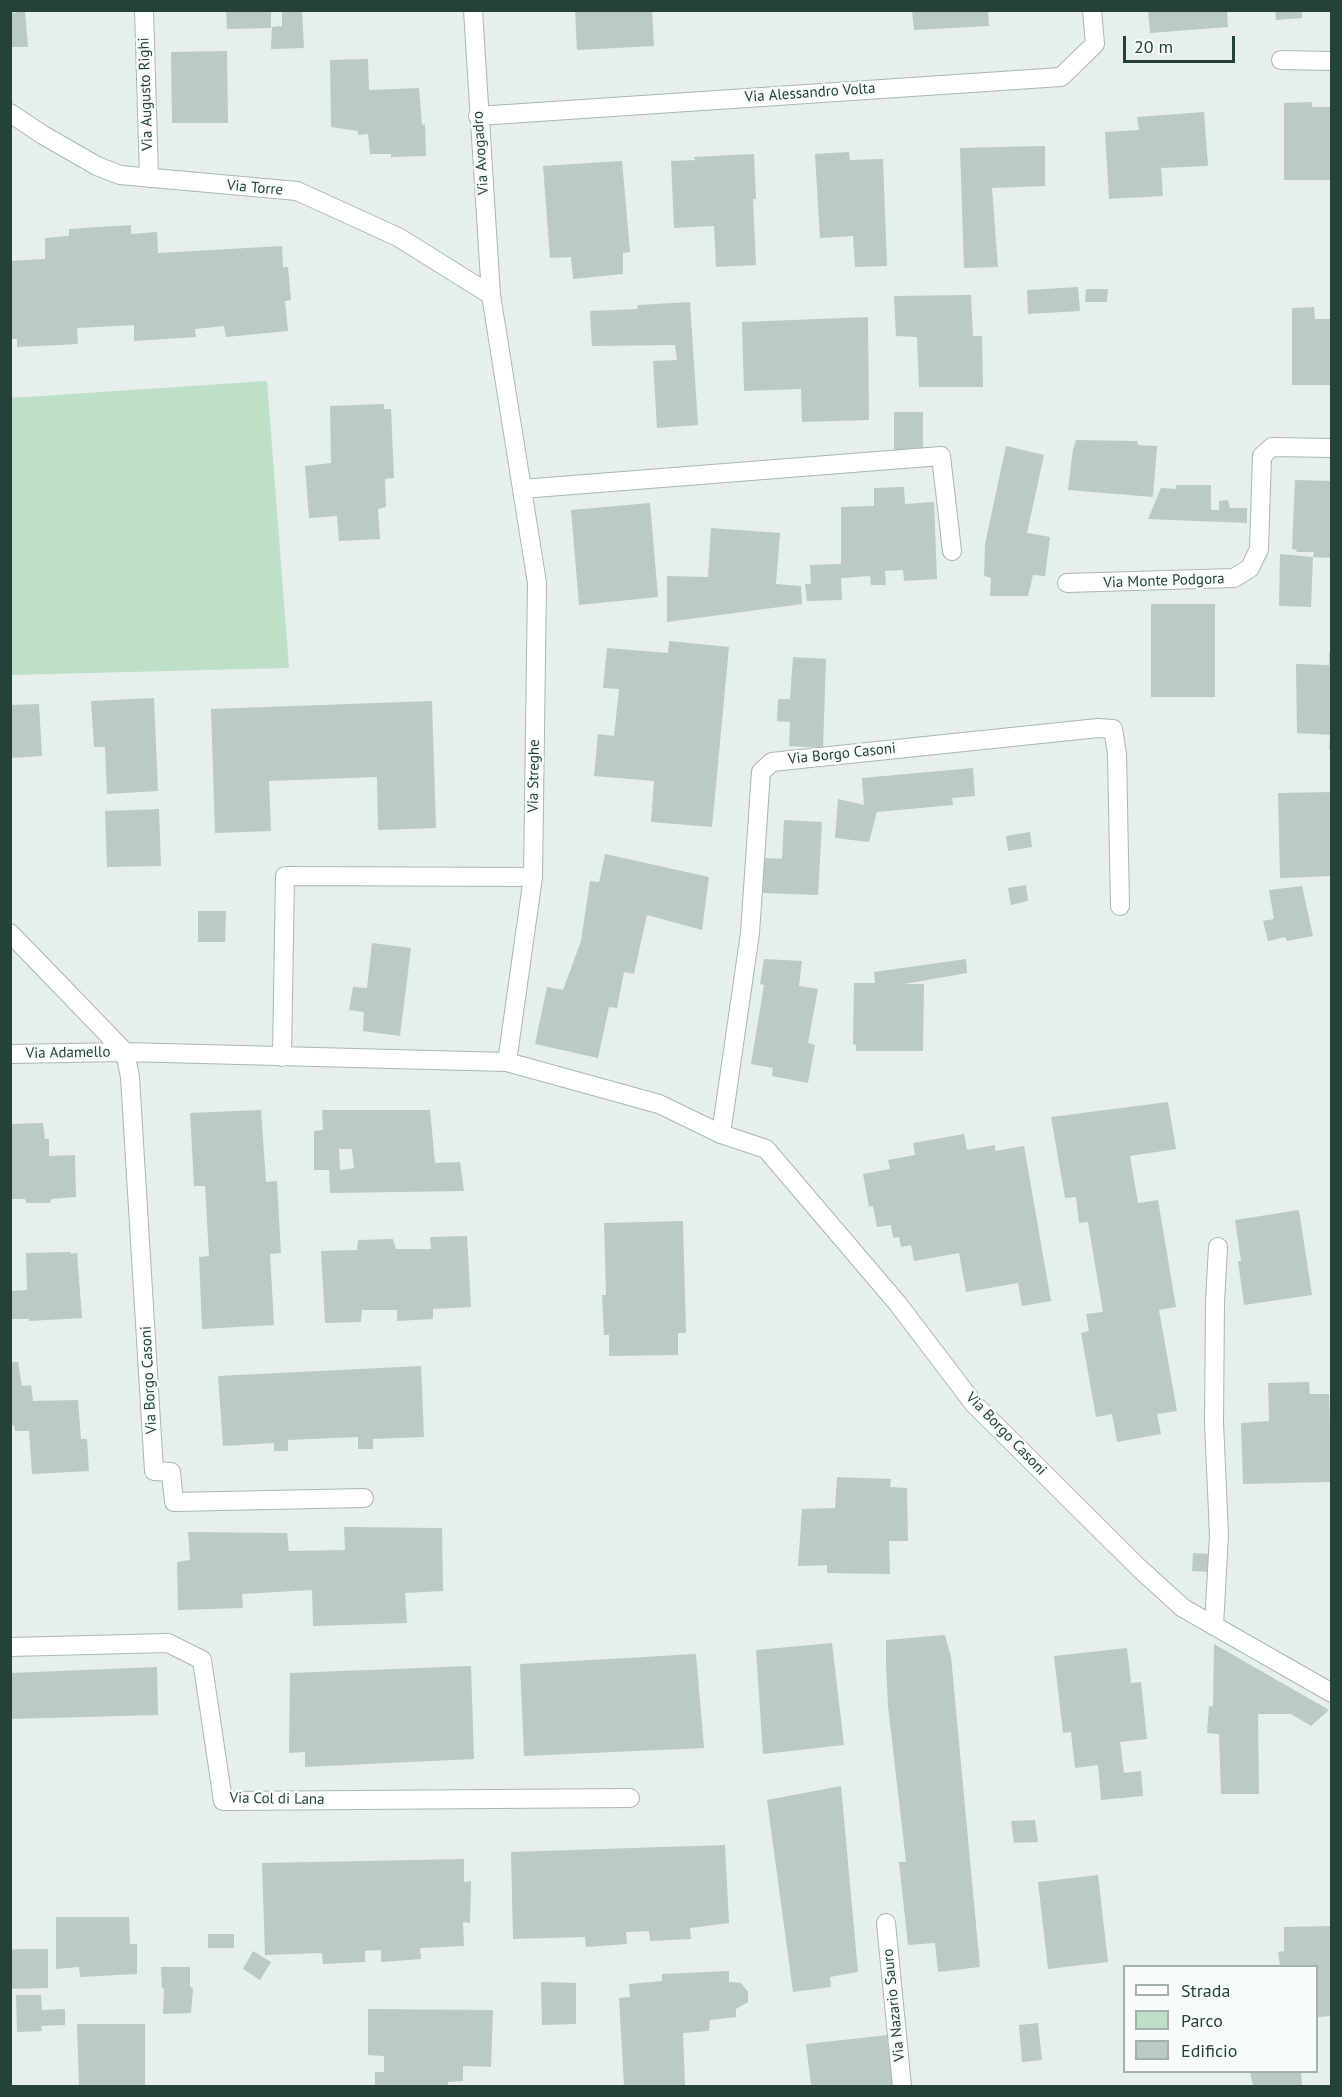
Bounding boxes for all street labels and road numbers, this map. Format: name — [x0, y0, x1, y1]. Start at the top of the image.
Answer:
street label: Via Augusto Righi — [135, 37, 157, 151]
street label: Via Alessandro Volta — [744, 79, 876, 107]
street label: Via Avogadro — [469, 110, 493, 196]
street label: Via Torre — [226, 177, 284, 199]
street label: Via Monte Podgora — [1103, 570, 1225, 592]
street label: Via Streghe — [524, 739, 544, 813]
street label: Via Borgo Casoni — [787, 739, 897, 769]
street label: Via Adamello — [25, 1043, 111, 1063]
street label: Via Borgo Casoni — [137, 1325, 161, 1435]
street label: Via Borgo Casoni — [962, 1389, 1050, 1479]
street label: Via Col di Lana — [229, 1789, 325, 1809]
street label: Via Nazario Sauro — [879, 1948, 909, 2062]

